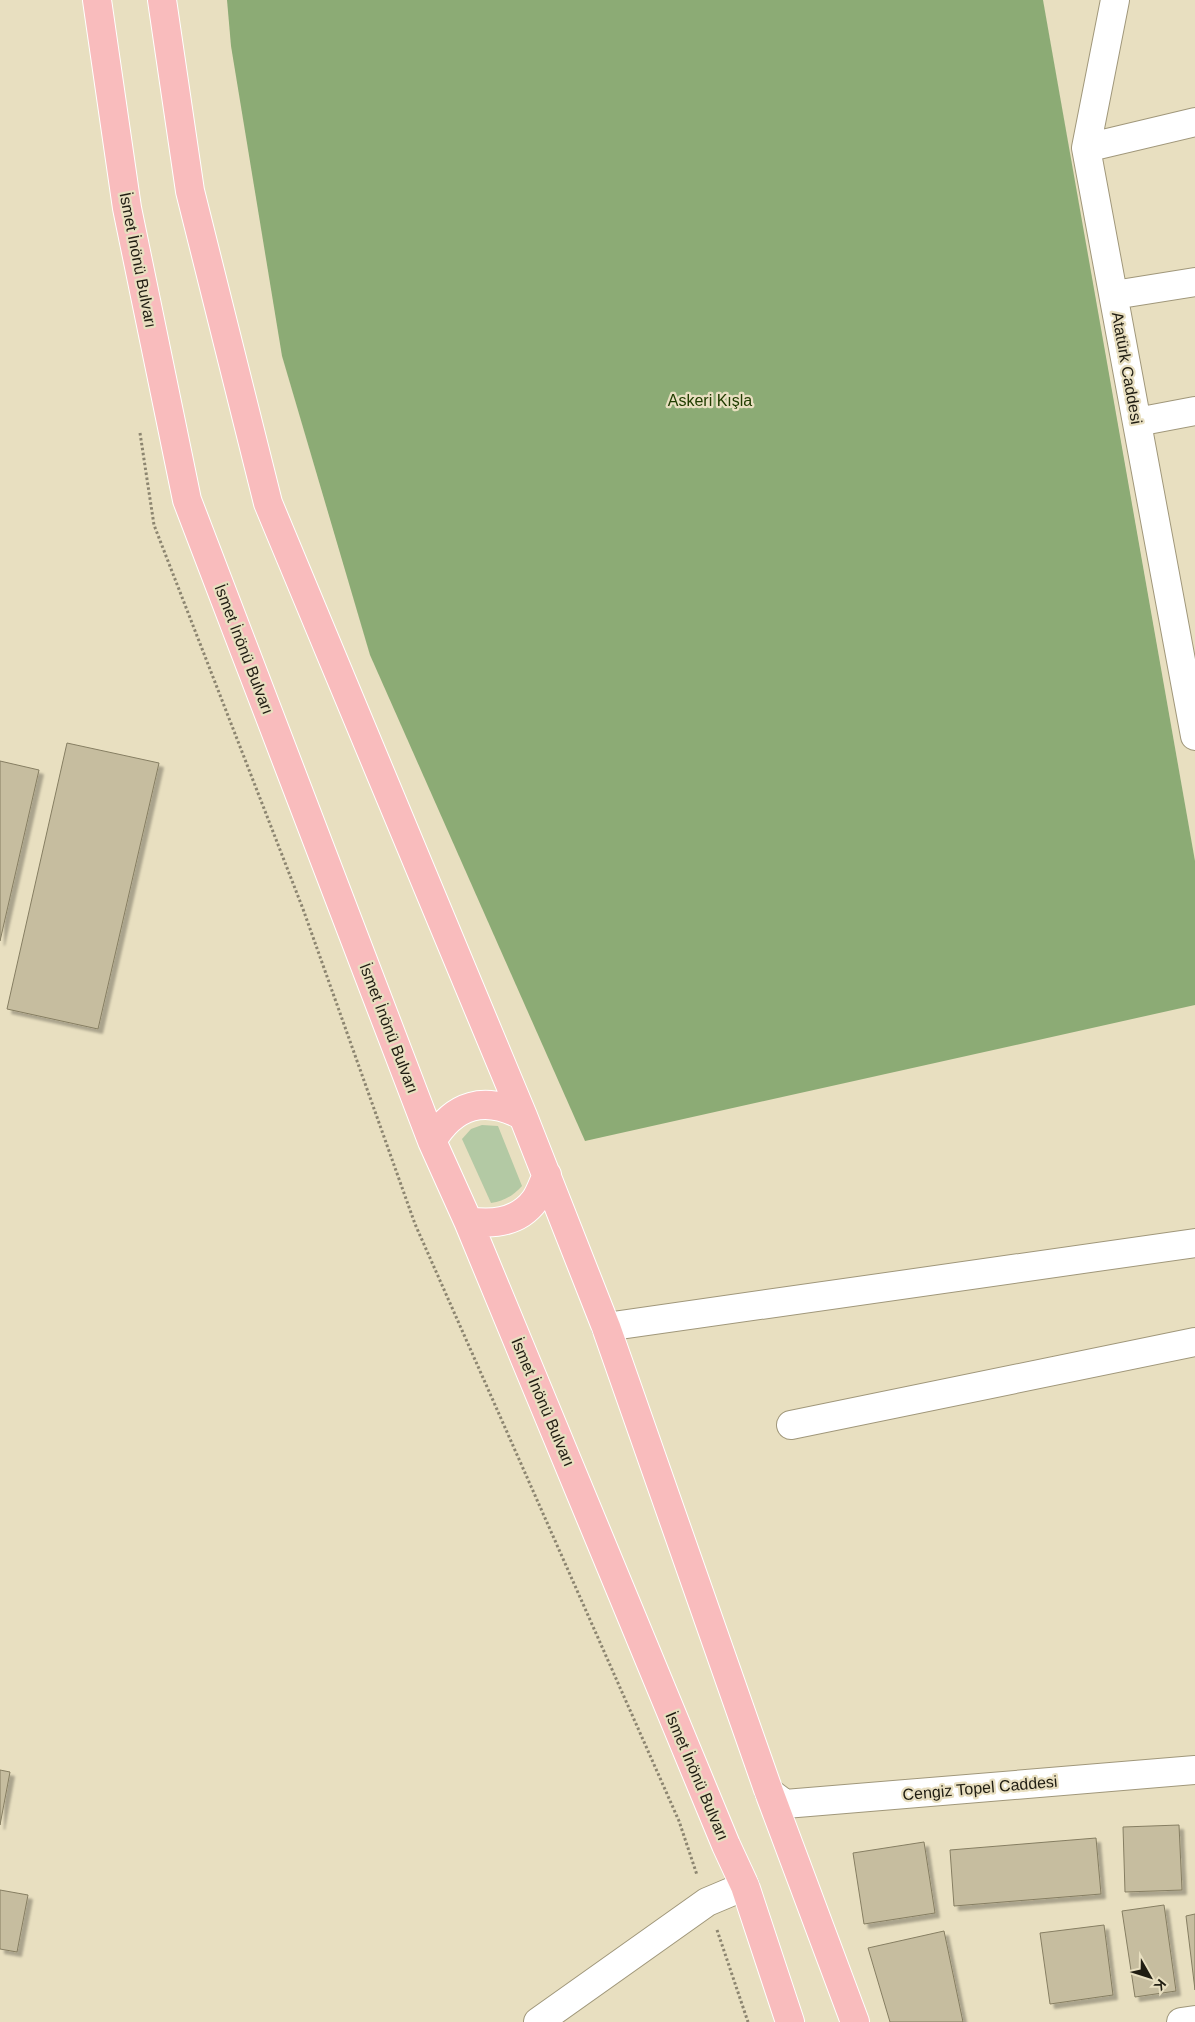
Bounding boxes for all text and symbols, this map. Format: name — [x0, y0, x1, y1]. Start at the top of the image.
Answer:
street label: İsmet İnönü Bulvarı — [117, 191, 160, 329]
street label: Atatürk Caddesi — [1109, 310, 1145, 426]
park label: Askeri Kışla — [668, 392, 752, 409]
street label: İsmet İnönü Bulvarı — [211, 581, 278, 716]
street label: İsmet İnönü Bulvarı — [356, 960, 423, 1095]
street label: İsmet İnönü Bulvarı — [508, 1335, 579, 1469]
street label: İsmet İnönü Bulvarı — [662, 1709, 733, 1843]
street label: Cengiz Topel Caddesi — [902, 1773, 1058, 1803]
north arrow — [1125, 1952, 1175, 2002]
text: K — [1151, 1976, 1170, 1994]

